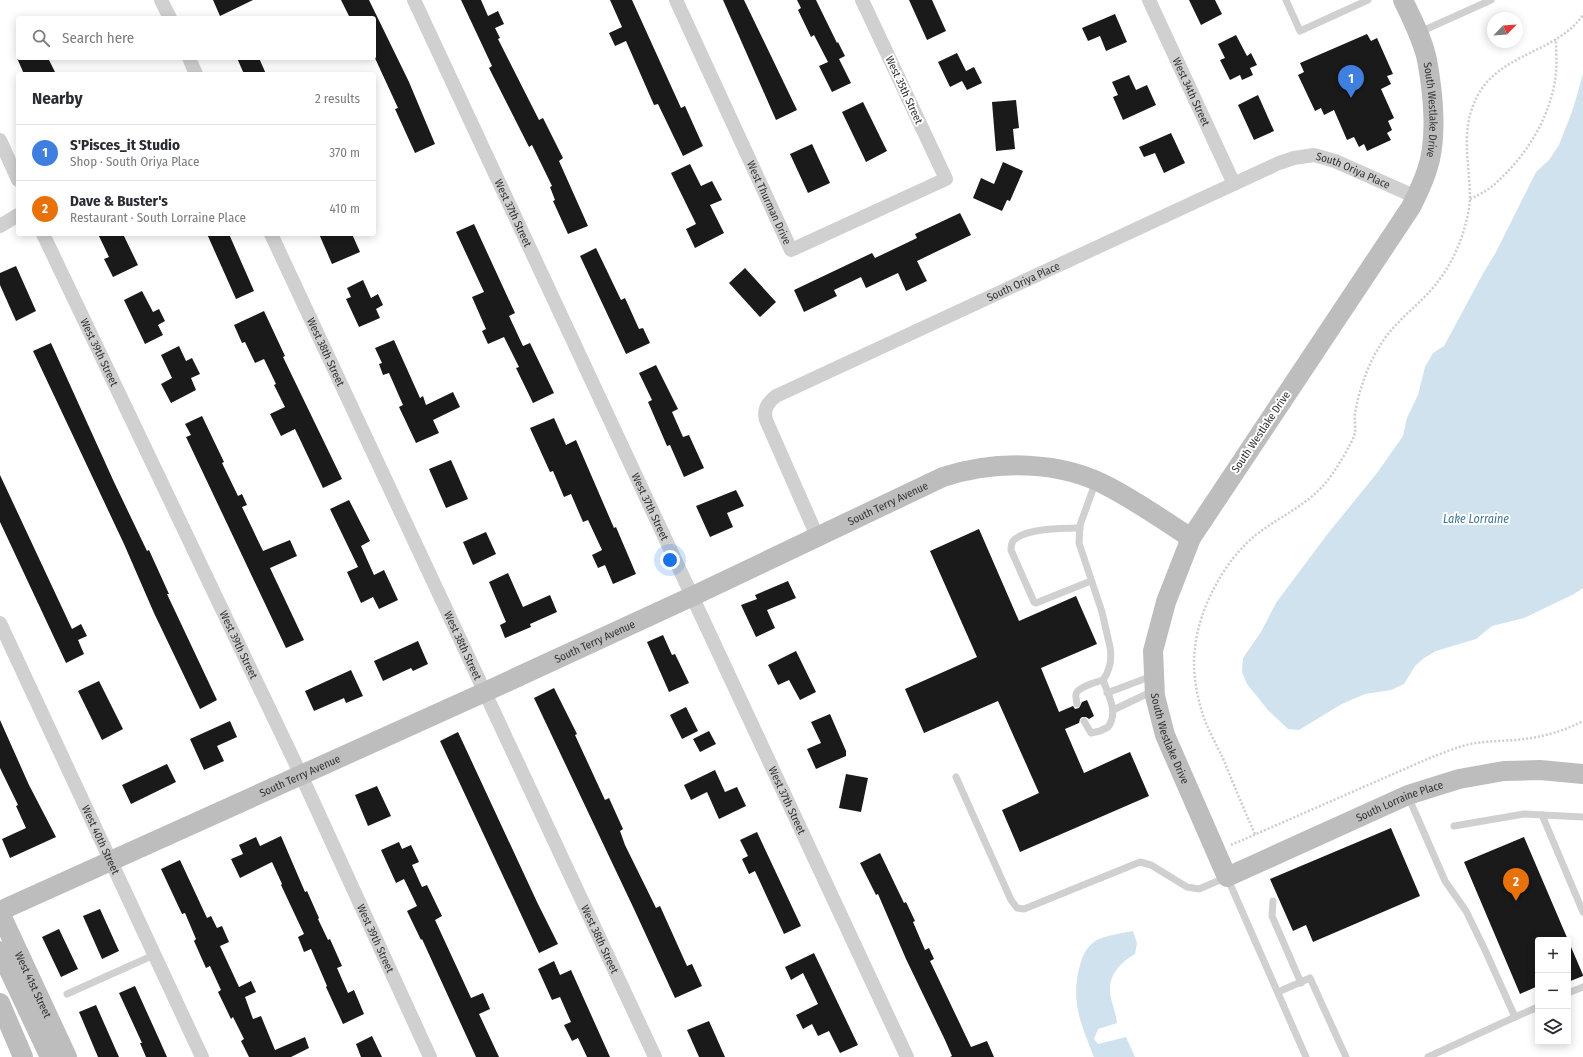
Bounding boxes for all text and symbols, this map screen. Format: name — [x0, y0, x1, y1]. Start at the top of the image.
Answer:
north arrow — [1487, 12, 1523, 48]
search box — [16, 16, 376, 60]
icon: search — [30, 27, 52, 49]
text: Search here — [62, 29, 134, 47]
street label: West 35th Street — [883, 54, 926, 126]
street label: West 34th Street — [1170, 55, 1213, 128]
street label: South Westlake Drive — [1421, 61, 1440, 159]
pin: 1 — [1338, 65, 1364, 98]
text: Nearby — [32, 88, 83, 109]
text: 2 results — [315, 91, 360, 106]
text: S'Pisces_it Studio — [70, 136, 180, 154]
text: 1 — [42, 145, 48, 160]
text: 370 m — [329, 145, 360, 160]
street label: South Oriya Place — [1315, 149, 1392, 191]
text: Shop · South Oriya Place — [70, 154, 199, 169]
street label: West Thurman Drive — [744, 159, 794, 246]
street label: West 37th Street — [492, 177, 535, 249]
text: Dave & Buster's — [70, 192, 168, 210]
text: 2 — [42, 201, 48, 216]
text: 410 m — [330, 201, 360, 216]
text: Restaurant · South Lorraine Place — [70, 210, 246, 225]
street label: South Oriya Place — [985, 259, 1062, 304]
street label: West 39th Street — [78, 316, 121, 389]
street label: West 38th Street — [304, 316, 348, 388]
street label: South Westlake Drive — [1229, 389, 1293, 475]
street label: West 37th Street — [629, 471, 672, 543]
street label: South Terry Avenue — [846, 479, 930, 528]
water label: Lake Lorraine — [1443, 512, 1509, 526]
your location — [660, 550, 680, 570]
street label: West 39th Street — [217, 609, 261, 681]
street label: West 38th Street — [441, 609, 485, 682]
street label: South Terry Avenue — [552, 617, 637, 666]
street label: South Westlake Drive — [1148, 693, 1192, 786]
street label: South Terry Avenue — [257, 752, 342, 799]
street label: West 37th Street — [766, 764, 809, 836]
street label: South Lorraine Place — [1354, 778, 1445, 824]
street label: West 40th Street — [79, 803, 123, 877]
pin: 2 — [1503, 868, 1529, 901]
street label: West 39th Street — [354, 902, 397, 975]
street label: West 38th Street — [578, 903, 622, 976]
map controls — [1535, 937, 1571, 1045]
button: + — [1535, 937, 1571, 973]
street label: West 41st Street — [12, 949, 54, 1020]
button: − — [1535, 973, 1571, 1009]
button: layers — [1535, 1009, 1571, 1045]

